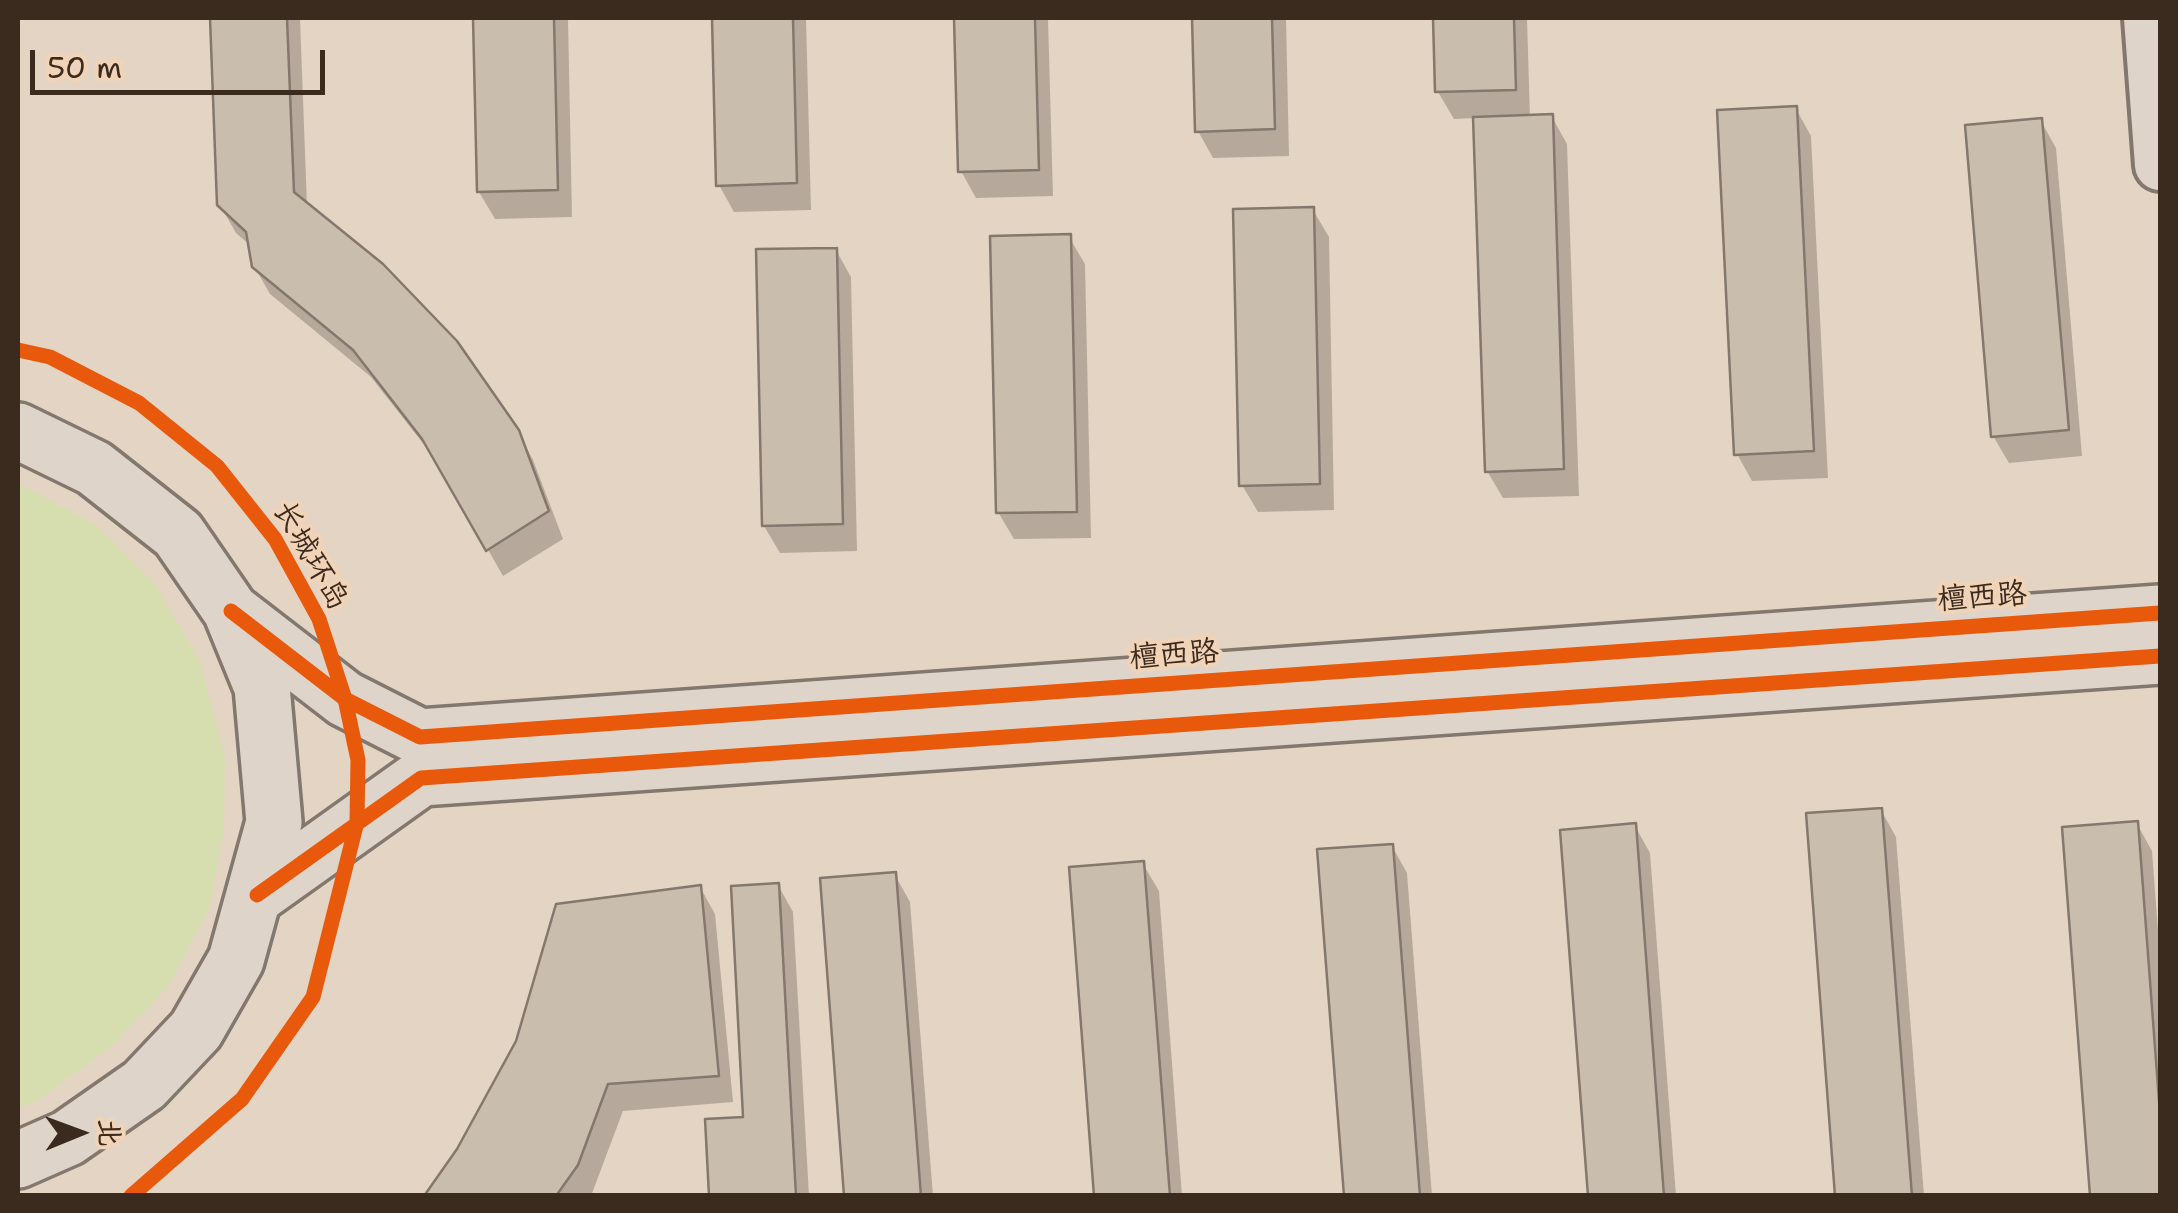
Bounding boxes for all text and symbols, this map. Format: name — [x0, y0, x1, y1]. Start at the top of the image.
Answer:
scale bar — [35, 30, 330, 92]
text: 50 m — [47, 47, 122, 88]
street label: 长城环岛 — [264, 495, 356, 617]
street label: 檀西路 — [1936, 577, 2028, 619]
street label: 檀西路 — [1128, 635, 1220, 677]
north arrow — [30, 1083, 130, 1183]
text: 北 — [91, 1118, 129, 1147]

